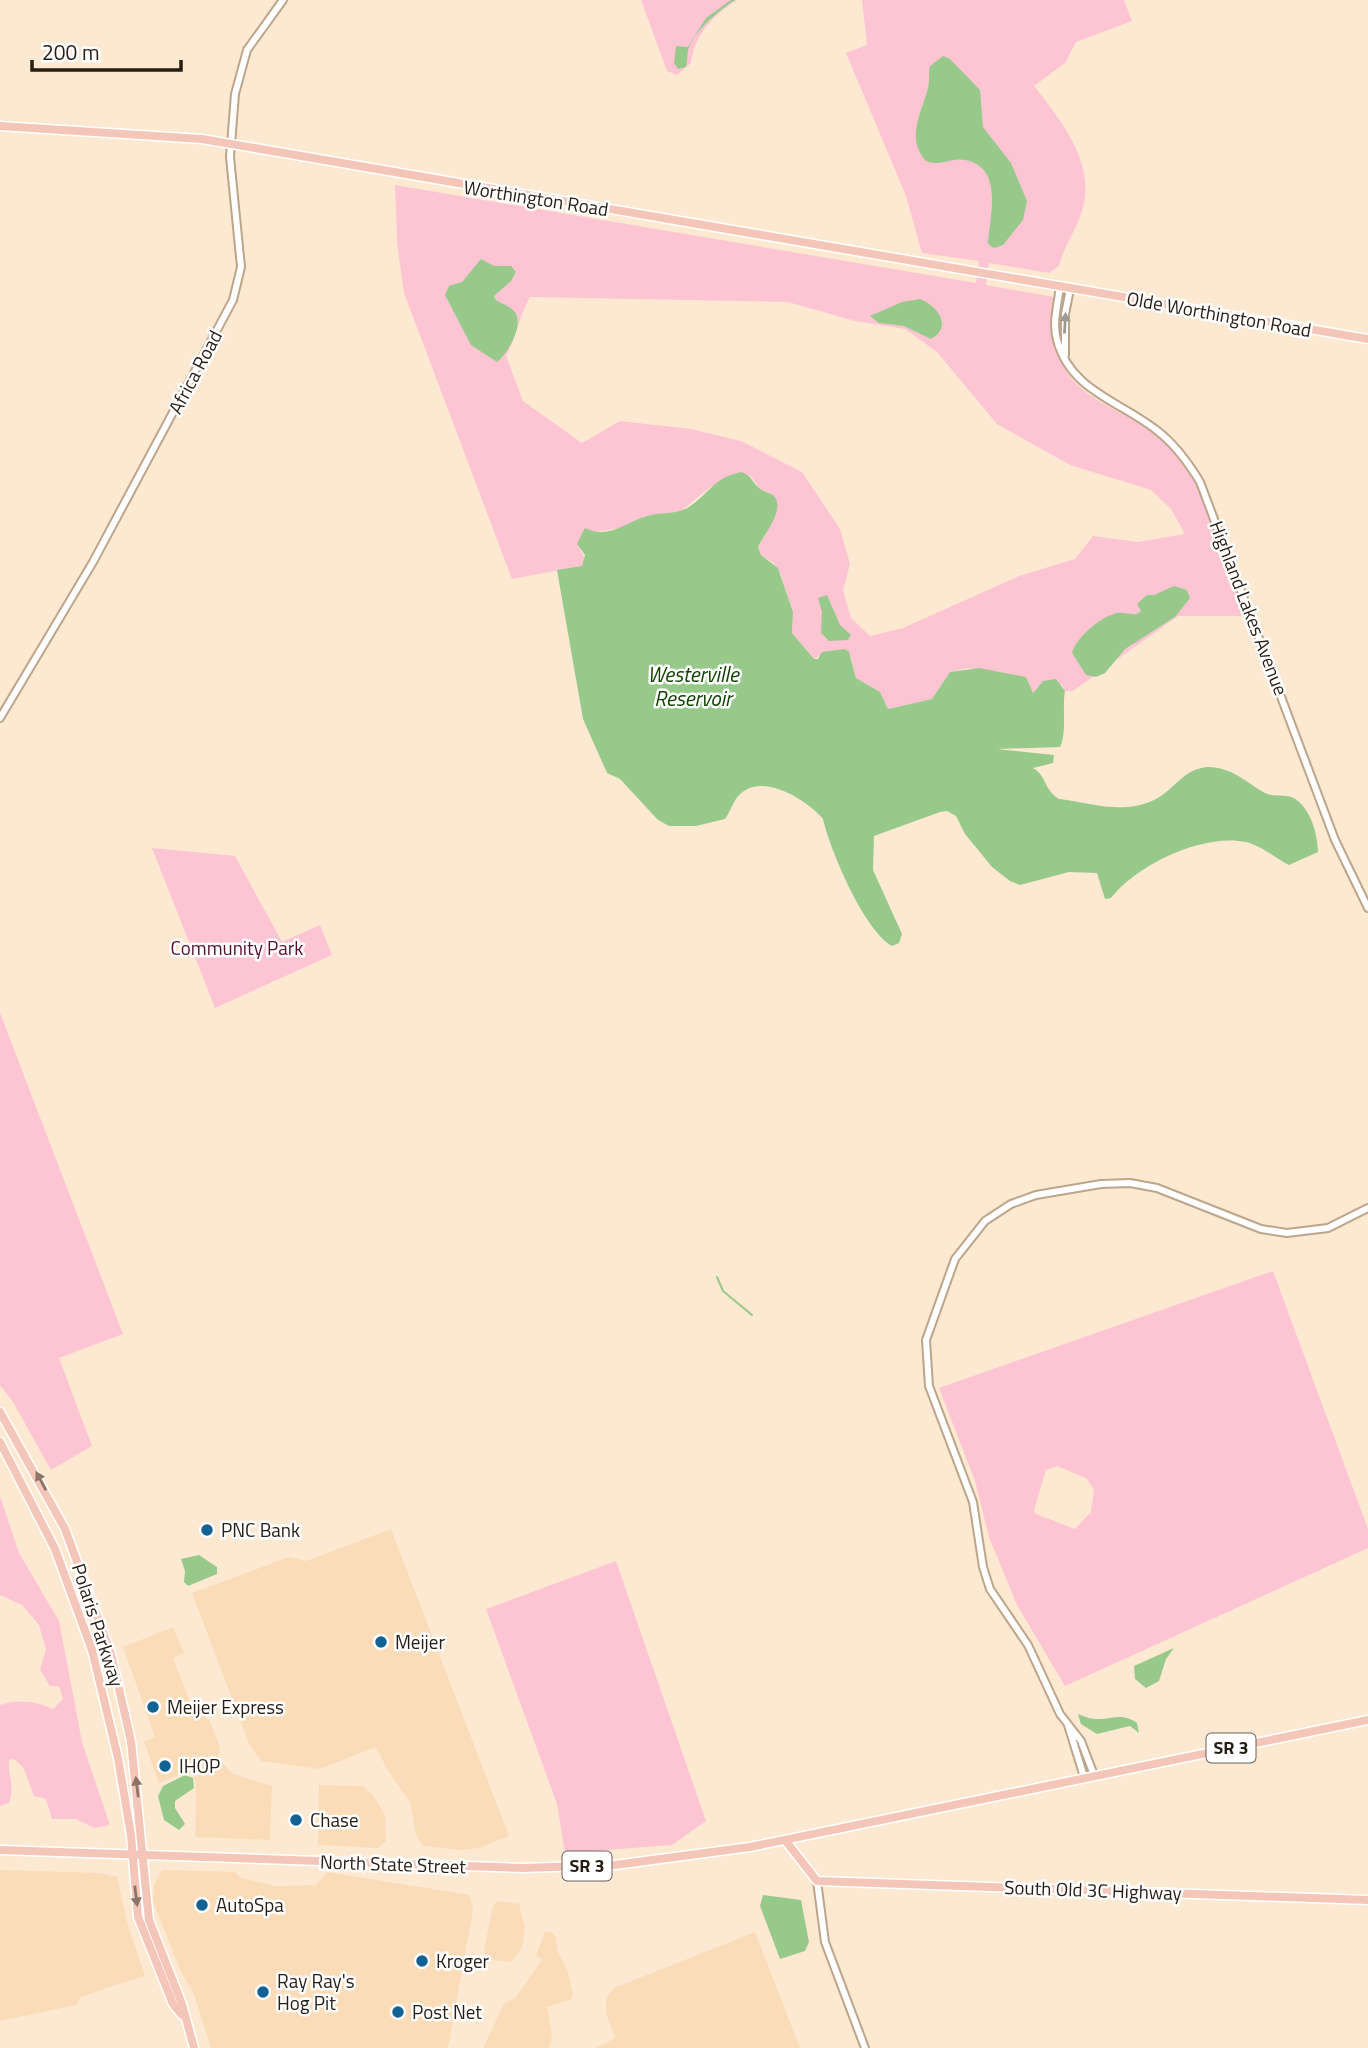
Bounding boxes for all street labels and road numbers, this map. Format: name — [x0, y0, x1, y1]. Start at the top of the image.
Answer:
street label: Worthington Road — [462, 172, 611, 223]
street label: Olde Worthington Road — [1124, 283, 1314, 344]
street label: Africa Road — [160, 325, 229, 419]
street label: Highland Lakes Avenue — [1203, 516, 1296, 699]
street label: Polaris Parkway — [65, 1559, 132, 1690]
road number: SR 3 — [1206, 1734, 1256, 1763]
street label: North State Street — [319, 1846, 467, 1881]
road number: SR 3 — [562, 1852, 612, 1880]
street label: South Old 3C Highway — [1004, 1872, 1182, 1907]

